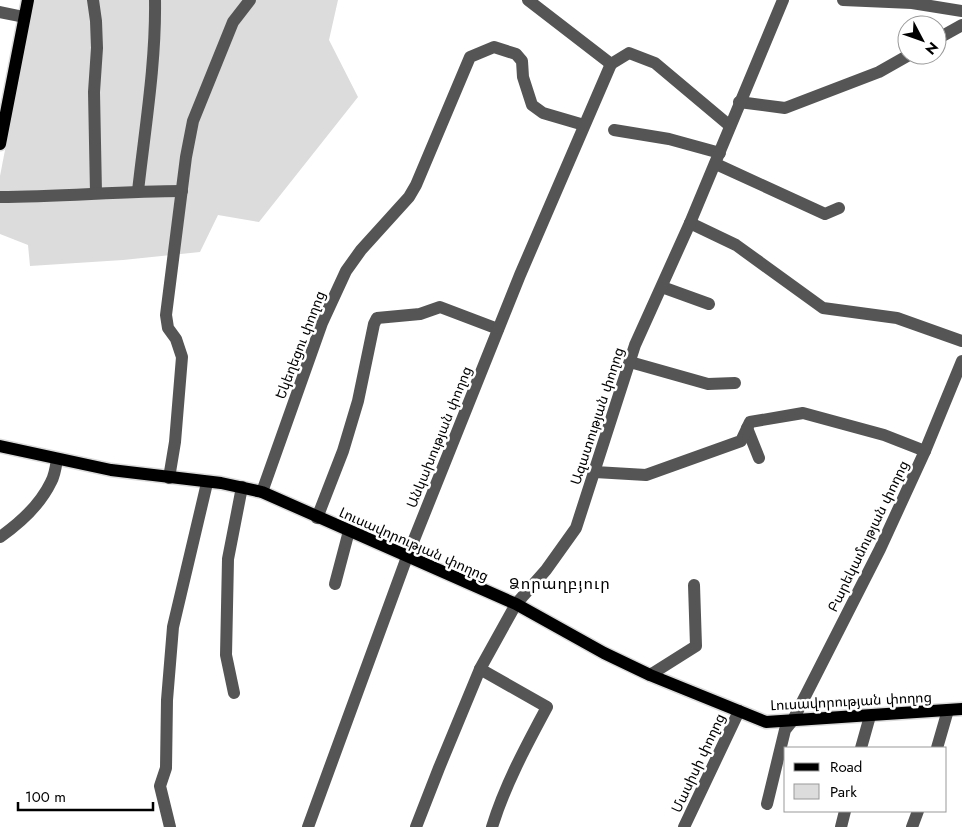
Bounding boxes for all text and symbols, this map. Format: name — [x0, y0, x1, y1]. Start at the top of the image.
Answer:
north arrow — [897, 15, 947, 65]
text: N — [921, 38, 943, 59]
street label: Եկեղեցու փողոց — [270, 288, 330, 402]
street label: Ազատության փողոց — [565, 345, 629, 487]
street label: Անկախության փողոց — [401, 363, 477, 511]
street label: Բարեկամության փողոց — [823, 457, 913, 615]
street label: Լուսավորության փողոց — [336, 502, 492, 586]
district label: Ձորաղբյուր — [509, 572, 611, 595]
street label: Լուսավորության փողոց — [770, 687, 932, 715]
street label: Մասիսի փողոց — [666, 710, 730, 816]
legend — [784, 747, 947, 812]
text: Road — [830, 756, 862, 778]
scale bar — [18, 780, 152, 812]
text: Park — [830, 781, 857, 803]
text: 100 m — [25, 786, 66, 808]

